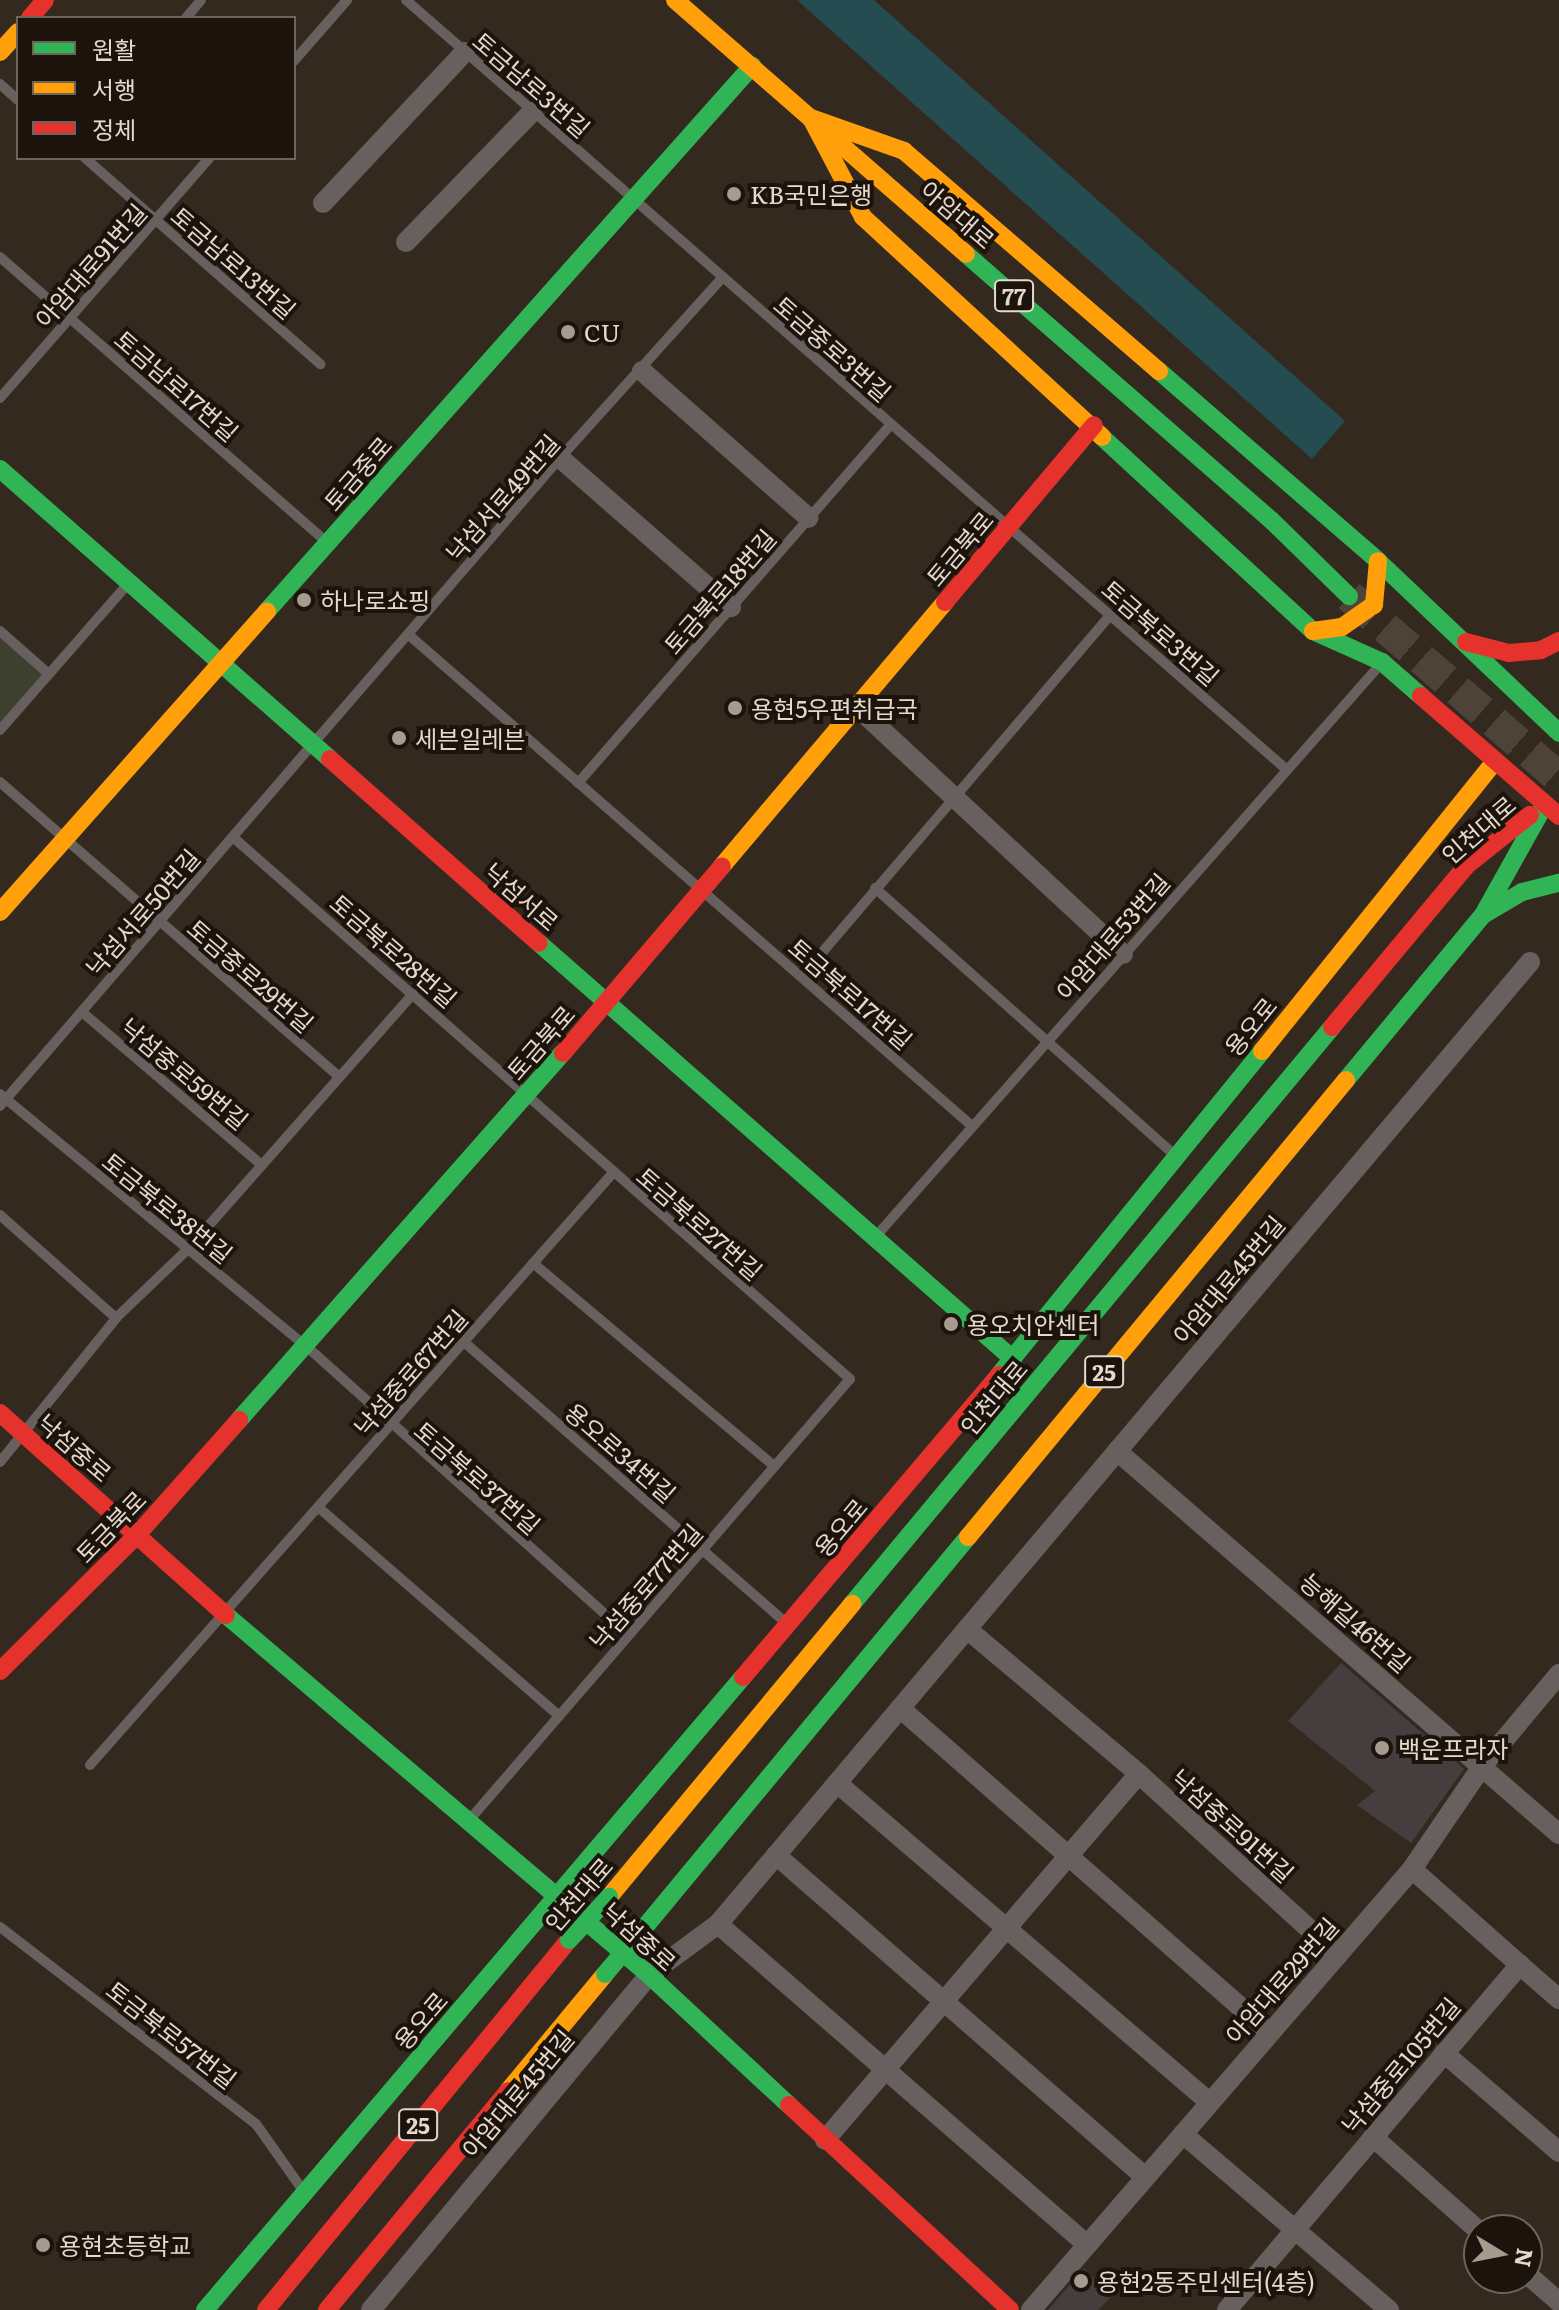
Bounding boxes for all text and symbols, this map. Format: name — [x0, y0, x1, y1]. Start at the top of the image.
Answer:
legend — [16, 16, 296, 160]
street label: 토금남로3번길 — [468, 25, 596, 143]
text: 원활 — [92, 31, 136, 66]
text: 서행 — [92, 71, 136, 106]
text: 정체 — [92, 111, 136, 146]
street label: 아암대로 — [915, 174, 1001, 254]
place label: KB국민은행 — [750, 180, 872, 208]
marker: KB국민은행 — [725, 185, 743, 203]
street label: 아암대로91번길 — [28, 197, 152, 333]
street label: 토금남로13번길 — [166, 200, 302, 324]
road number: 77 — [994, 278, 1034, 314]
street label: 토금중로3번길 — [769, 289, 897, 407]
place label: CU — [584, 318, 620, 346]
marker: CU — [559, 323, 577, 341]
street label: 토금남로17번길 — [110, 324, 244, 446]
street label: 낙섬서로49번길 — [439, 428, 565, 566]
street label: 토금중로 — [317, 430, 397, 516]
street label: 토금북로 — [920, 505, 998, 591]
street label: 토금북로18번길 — [657, 523, 781, 659]
street label: 토금북로3번길 — [1097, 573, 1225, 691]
place label: 하나로쇼핑 — [320, 586, 430, 614]
marker: 하나로쇼핑 — [295, 591, 313, 609]
place label: 용현5우편취급국 — [751, 694, 918, 722]
marker: 용현5우편취급국 — [726, 699, 744, 717]
place label: 세븐일레븐 — [415, 724, 525, 752]
marker: 세븐일레븐 — [390, 729, 408, 747]
street label: 인천대로 — [1435, 789, 1521, 869]
street label: 낙섬서로50번길 — [79, 843, 205, 981]
street label: 낙섬서로 — [479, 856, 565, 936]
street label: 아암대로53번길 — [1049, 867, 1175, 1005]
street label: 토금북로28번길 — [325, 887, 463, 1013]
street label: 토금중로29번길 — [182, 913, 320, 1037]
street label: 토금북로17번길 — [784, 932, 918, 1054]
street label: 용오로 — [1218, 991, 1282, 1061]
street label: 토금북로 — [500, 999, 580, 1085]
street label: 낙섬중로59번길 — [116, 1011, 254, 1135]
street label: 토금북로38번길 — [97, 1146, 239, 1268]
street label: 토금북로27번길 — [631, 1161, 769, 1285]
street label: 아암대로45번길 — [1166, 1209, 1290, 1349]
street label: 낙섬중로67번길 — [347, 1303, 473, 1441]
place label: 용오치안센터 — [967, 1310, 1099, 1338]
marker: 용오치안센터 — [942, 1315, 960, 1333]
street label: 인천대로 — [954, 1354, 1032, 1440]
road number: 25 — [1084, 1354, 1124, 1390]
street label: 용오로34번길 — [560, 1396, 682, 1508]
street label: 낙섬중로 — [32, 1407, 118, 1487]
street label: 토금북로37번길 — [409, 1415, 547, 1539]
street label: 토금북로 — [69, 1484, 151, 1568]
street label: 용오로 — [808, 1492, 872, 1562]
street label: 낙섬중로77번길 — [583, 1517, 707, 1655]
street label: 능해길46번길 — [1295, 1566, 1417, 1678]
place label: 백운프라자 — [1398, 1734, 1508, 1762]
marker: 백운프라자 — [1373, 1739, 1391, 1757]
street label: 낙섬중로91번길 — [1166, 1763, 1300, 1887]
street label: 인천대로 — [538, 1851, 618, 1937]
street label: 낙섬중로 — [598, 1896, 682, 1976]
street label: 아암대로29번길 — [1219, 1911, 1343, 2049]
street label: 토금북로57번길 — [101, 1974, 243, 2094]
street label: 용오로 — [387, 1986, 453, 2054]
street label: 낙섬중로105번길 — [1335, 1991, 1465, 2139]
street label: 아암대로45번길 — [455, 2023, 579, 2163]
road number: 25 — [398, 2107, 438, 2143]
north arrow — [1463, 2214, 1543, 2294]
place label: 용현초등학교 — [59, 2231, 191, 2259]
marker: 용현초등학교 — [34, 2236, 52, 2254]
text: N — [1507, 2246, 1543, 2270]
place label: 용현2동주민센터(4층) — [1097, 2267, 1315, 2295]
marker: 용현2동주민센터(4층) — [1072, 2272, 1090, 2290]

